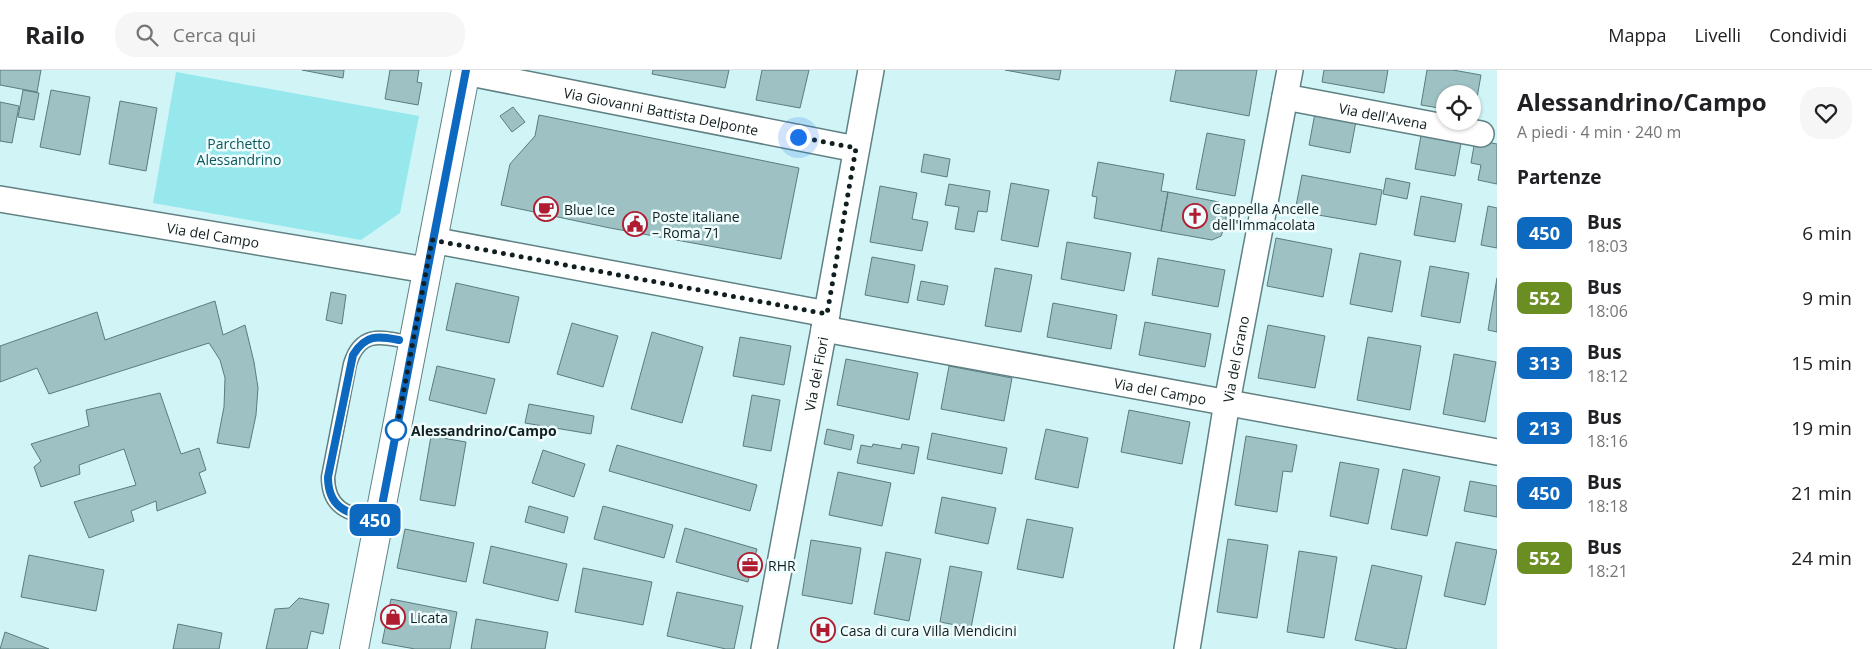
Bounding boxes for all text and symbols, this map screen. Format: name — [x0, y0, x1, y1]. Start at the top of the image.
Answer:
search box — [115, 12, 465, 57]
text: Railo — [25, 18, 85, 51]
icon: search — [133, 21, 161, 49]
text: Cerca qui — [173, 22, 256, 48]
text: Mappa — [1608, 23, 1666, 47]
text: Livelli — [1694, 23, 1741, 47]
text: Condividi — [1769, 23, 1847, 47]
street label: Via Giovanni Battista Delponte — [562, 82, 760, 139]
map controls — [1436, 85, 1481, 130]
button: locate — [1436, 85, 1481, 130]
text: Alessandrino/Campo — [1517, 85, 1767, 118]
button: heart — [1800, 87, 1852, 139]
street label: Via dell'Avena — [1337, 98, 1429, 133]
text: A piedi · 4 min · 240 m — [1517, 121, 1681, 143]
your location — [786, 125, 811, 150]
park label: Parchetto Alessandrino — [197, 134, 281, 169]
text: Partenze — [1517, 164, 1602, 190]
cafe icon: Blue Ice — [533, 196, 559, 222]
place label: Cappella Ancelle dell'Immacolata — [1212, 199, 1319, 234]
place label: Blue Ice — [564, 200, 615, 219]
church icon: Cappella Ancelle dell'Immacolata — [1182, 203, 1208, 229]
place label: Poste italiane – Roma 71 — [652, 207, 740, 242]
text: Bus — [1587, 209, 1622, 235]
public building icon: Poste italiane – Roma 71 — [622, 211, 648, 237]
street label: Via del Campo — [165, 217, 261, 252]
text: 6 min — [1802, 220, 1852, 246]
text: 450 — [1529, 221, 1560, 245]
text: 18:03 — [1587, 235, 1628, 257]
text: Bus — [1587, 274, 1622, 300]
text: 9 min — [1802, 285, 1852, 311]
text: 552 — [1529, 286, 1560, 310]
text: 18:06 — [1587, 300, 1628, 322]
street label: Via del Grano — [1218, 314, 1253, 404]
street label: Via dei Fiori — [799, 335, 832, 413]
text: Bus — [1587, 339, 1622, 365]
text: 15 min — [1791, 350, 1852, 376]
text: 313 — [1529, 351, 1560, 375]
text: 18:12 — [1587, 365, 1628, 387]
street label: Via del Campo — [1113, 373, 1208, 408]
text: Bus — [1587, 404, 1622, 430]
text: 19 min — [1791, 415, 1852, 441]
text: 213 — [1529, 416, 1560, 440]
marker: Alessandrino/Campo — [385, 419, 407, 441]
place label: Alessandrino/Campo — [411, 421, 557, 440]
text: 18:16 — [1587, 430, 1628, 452]
text: Bus — [1587, 469, 1622, 495]
text: 21 min — [1791, 480, 1852, 506]
text: 450 — [1529, 481, 1560, 505]
text: 18:18 — [1587, 495, 1628, 517]
line badge: 450 — [346, 504, 404, 536]
text: 450 — [360, 508, 390, 532]
text: Bus — [1587, 534, 1622, 560]
text: 24 min — [1791, 545, 1852, 571]
text: 552 — [1529, 546, 1560, 570]
office icon: RHR — [737, 552, 763, 578]
place label: RHR — [768, 556, 796, 575]
text: 18:21 — [1587, 560, 1628, 582]
shop icon: Licata — [380, 604, 406, 630]
place label: Licata — [410, 608, 448, 627]
hospital icon: Casa di cura Villa Mendicini — [810, 617, 836, 643]
place label: Casa di cura Villa Mendicini — [840, 621, 1017, 640]

